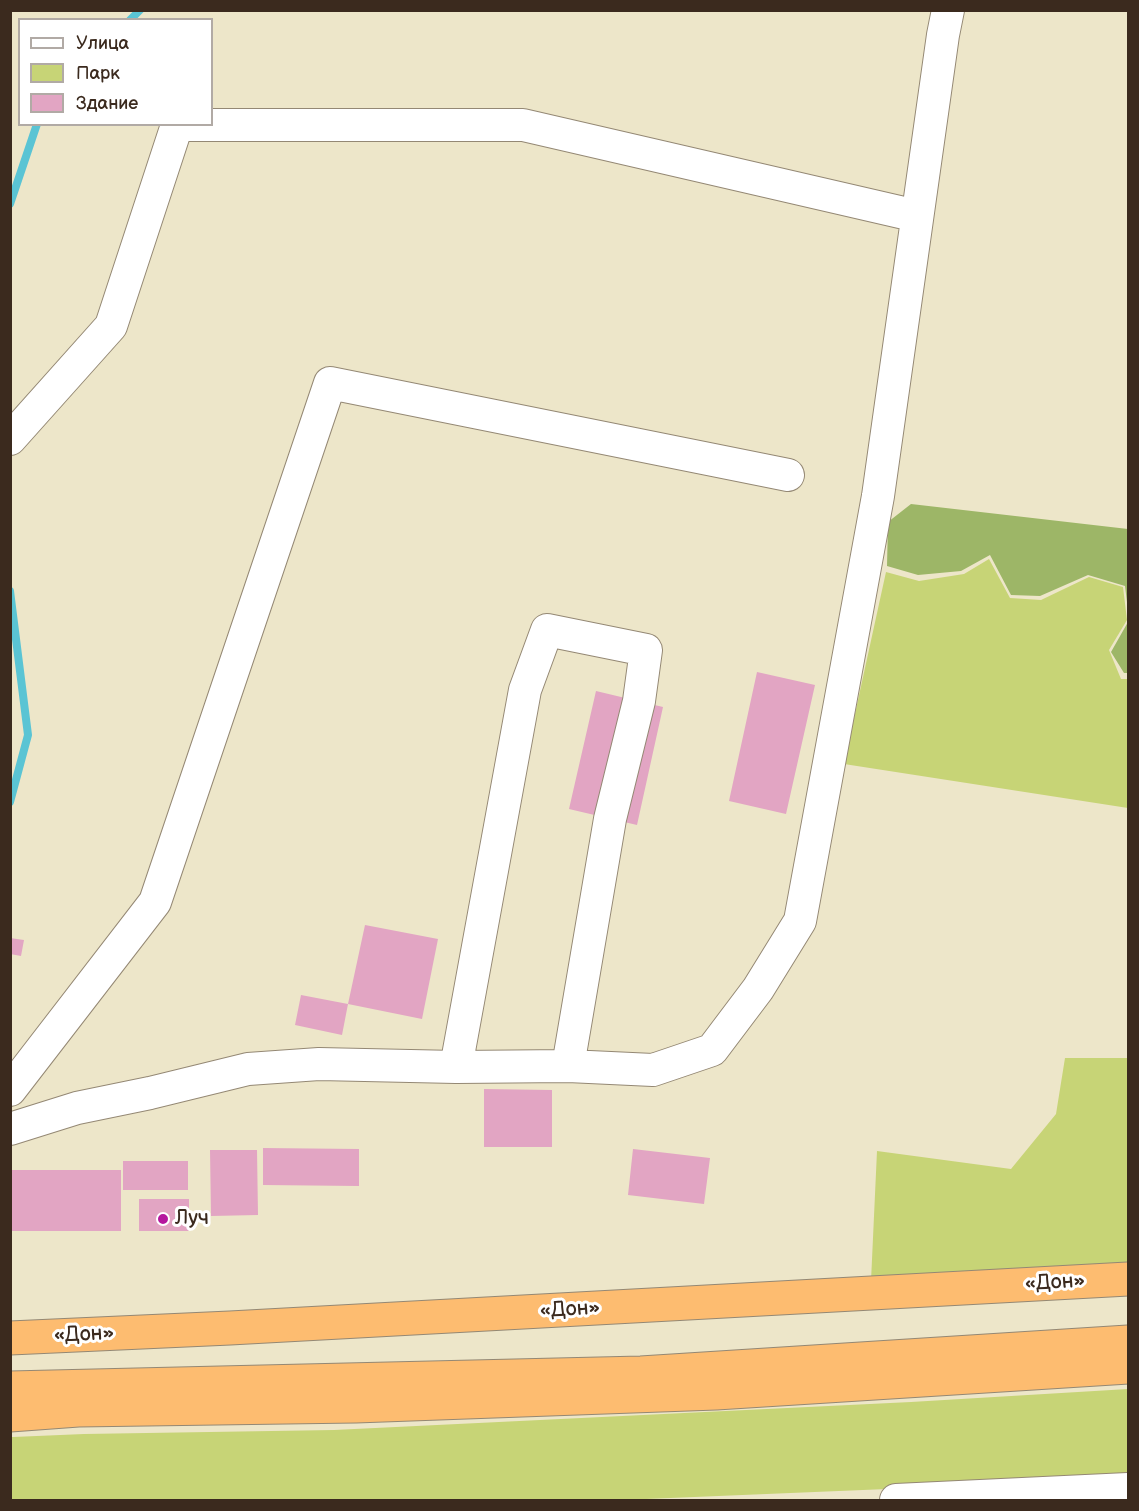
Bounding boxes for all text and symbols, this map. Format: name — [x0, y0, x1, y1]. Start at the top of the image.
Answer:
legend — [18, 18, 213, 126]
text: Улица — [76, 33, 129, 54]
text: Парк — [76, 63, 120, 84]
text: Здание — [76, 93, 138, 114]
place label: Луч — [175, 1206, 209, 1232]
marker: Луч — [156, 1212, 170, 1226]
street label: «Дон» — [1024, 1269, 1086, 1297]
street label: «Дон» — [539, 1296, 601, 1324]
street label: «Дон» — [53, 1321, 115, 1349]

